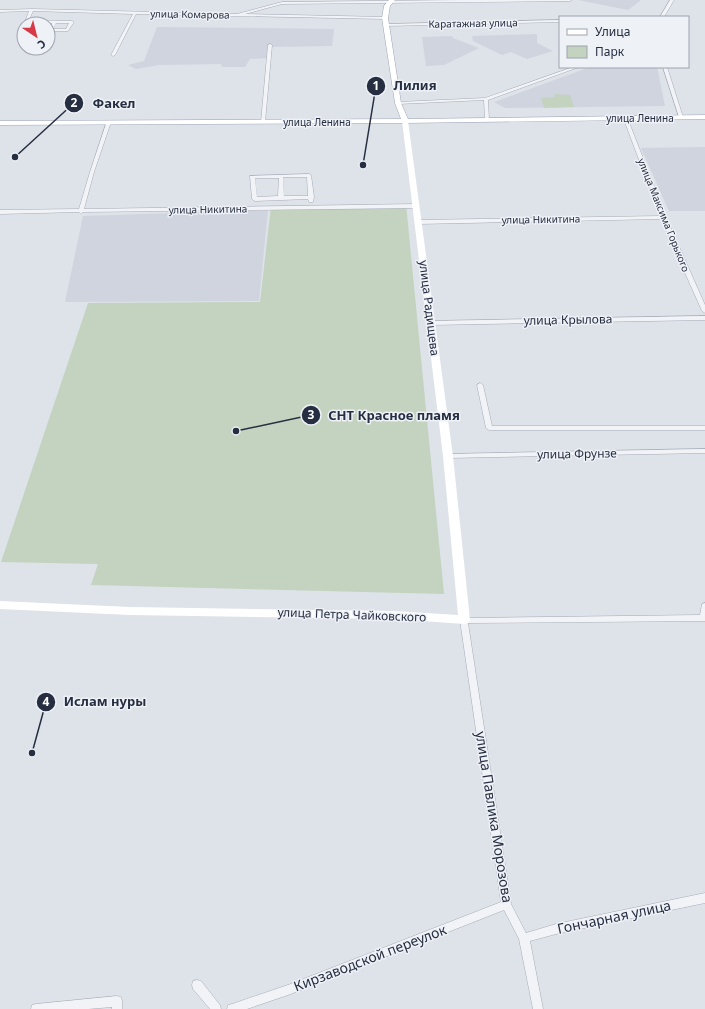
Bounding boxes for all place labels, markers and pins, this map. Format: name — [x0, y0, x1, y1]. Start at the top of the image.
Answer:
callout: Лилия — [366, 73, 445, 98]
callout: Факел — [64, 91, 143, 116]
callout: СНТ Красное пламя — [301, 403, 468, 428]
callout: Ислам нуры — [36, 689, 154, 714]

